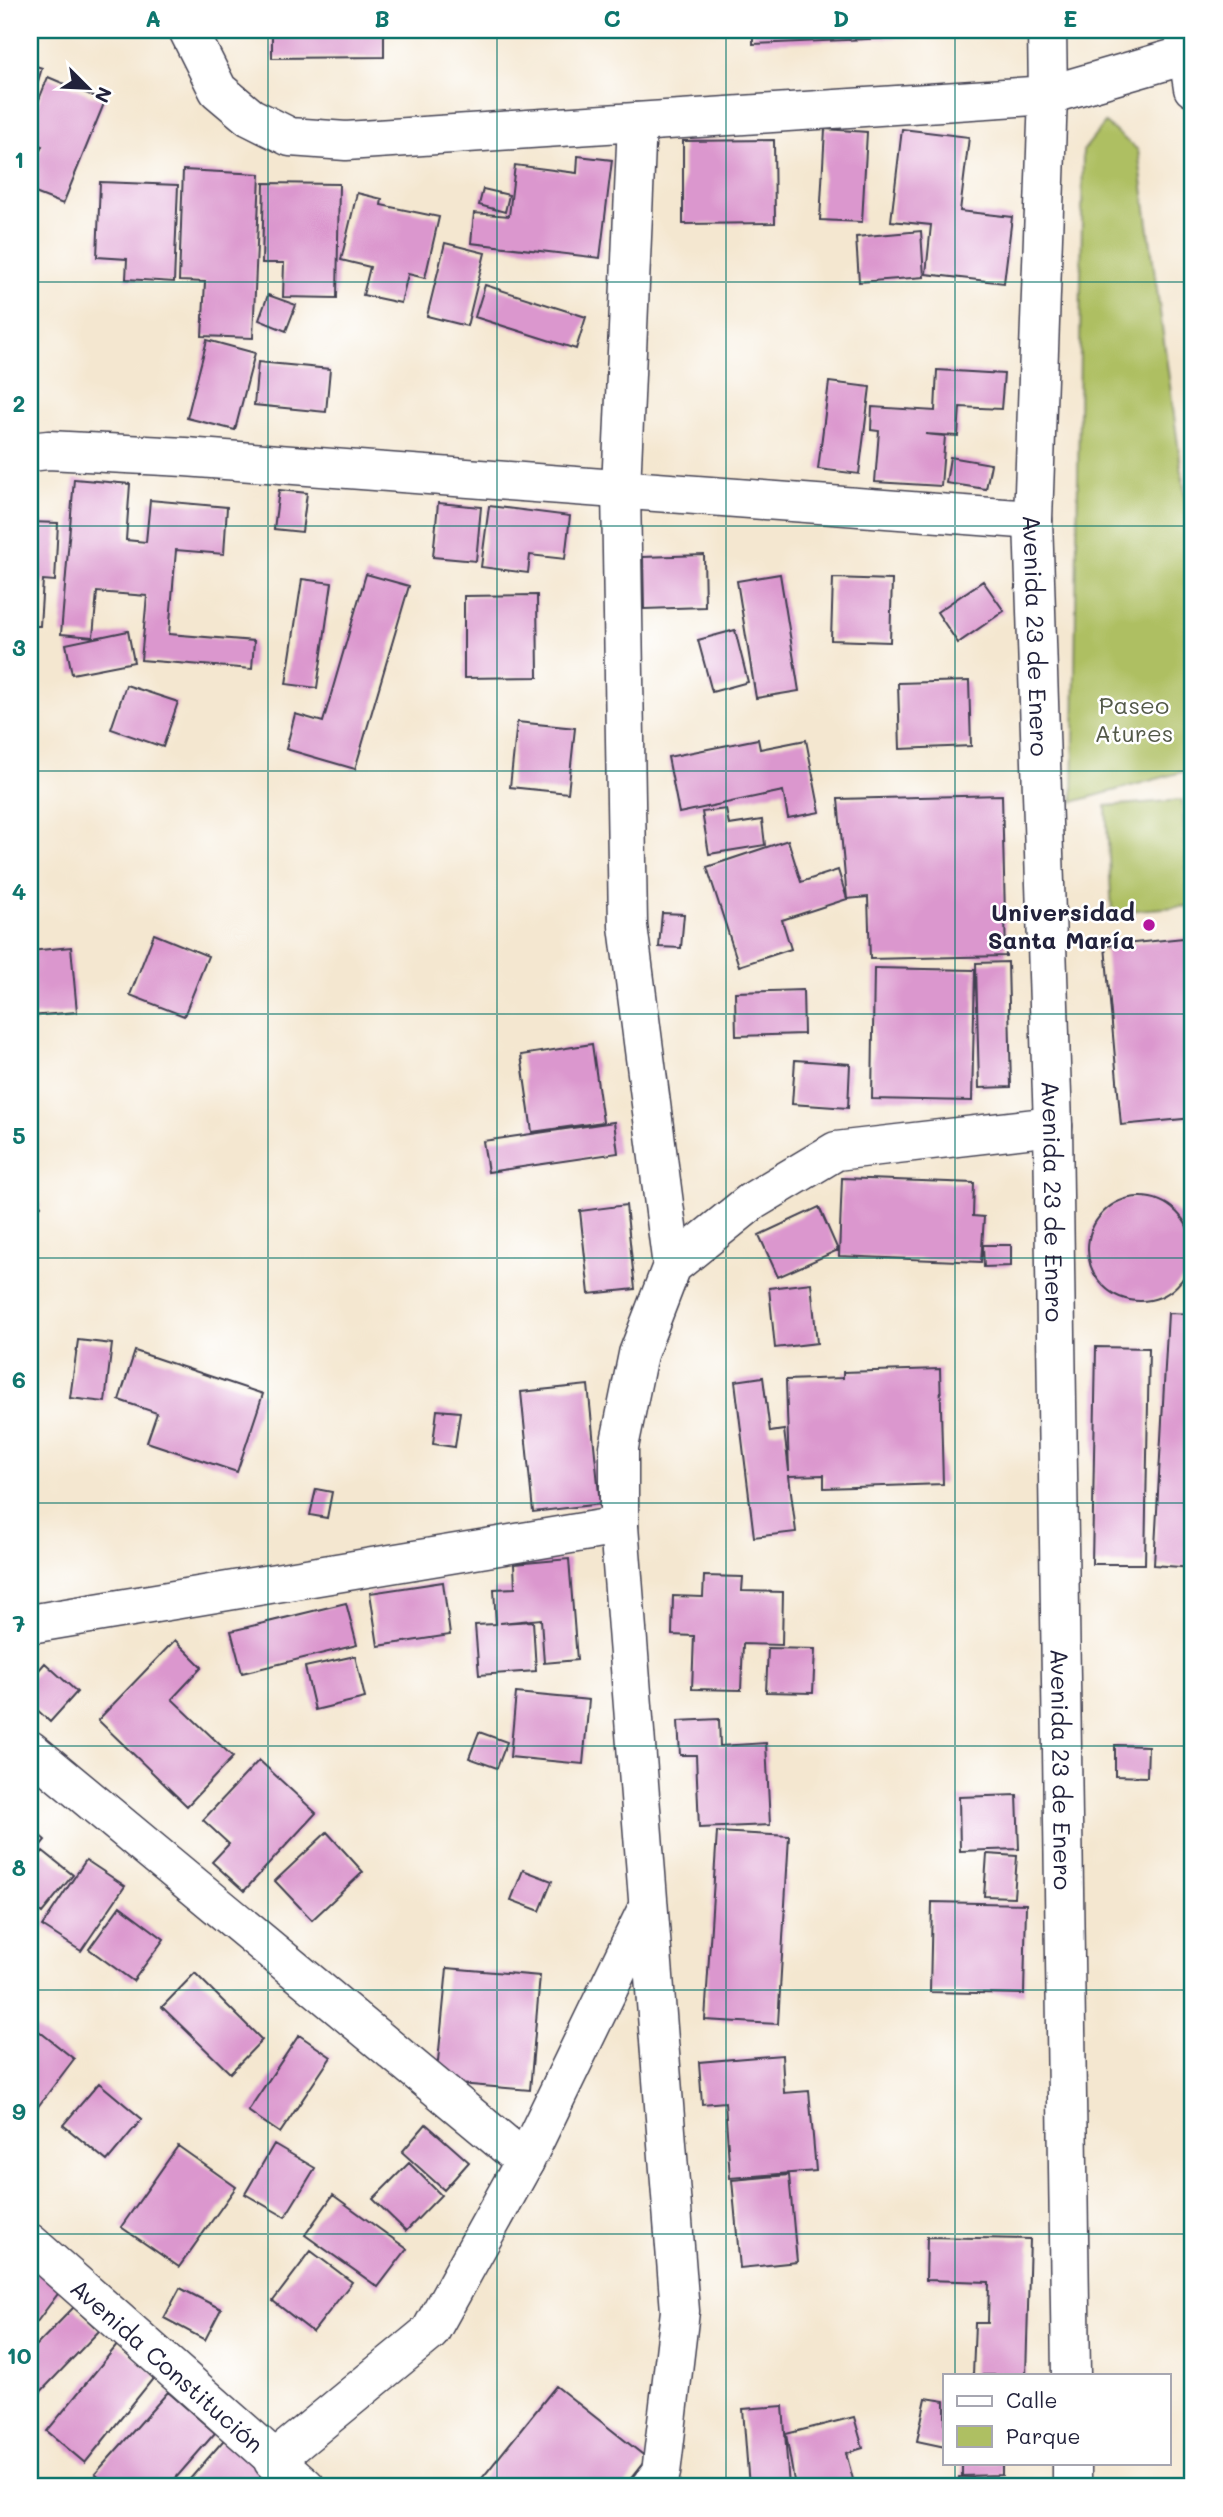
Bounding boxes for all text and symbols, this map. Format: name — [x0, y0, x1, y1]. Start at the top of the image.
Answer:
text: A — [145, 3, 161, 33]
text: B — [374, 3, 390, 33]
text: C — [603, 3, 621, 33]
text: D — [833, 3, 849, 33]
text: E — [1063, 3, 1077, 33]
north arrow — [52, 52, 122, 122]
text: N — [90, 83, 118, 107]
text: 1 — [14, 144, 24, 174]
text: 2 — [13, 388, 25, 418]
street label: Avenida 23 de Enero — [1017, 515, 1056, 757]
text: 3 — [12, 632, 26, 662]
park label: Paseo Atures — [1095, 689, 1173, 748]
text: 4 — [12, 876, 26, 906]
place label: Universidad Santa María — [988, 896, 1135, 955]
marker: Universidad Santa María — [1141, 917, 1157, 933]
street label: Avenida 23 de Enero — [1036, 1080, 1071, 1322]
text: 5 — [12, 1120, 26, 1150]
text: 6 — [12, 1364, 26, 1394]
text: 7 — [13, 1608, 26, 1638]
street label: Avenida 23 de Enero — [1045, 1648, 1080, 1890]
text: 8 — [12, 1852, 26, 1882]
text: 9 — [12, 2096, 26, 2126]
street label: Avenida Constitución — [65, 2271, 271, 2458]
text: 10 — [7, 2340, 32, 2370]
legend — [943, 2374, 1170, 2464]
text: Calle — [1006, 2386, 1058, 2413]
text: Parque — [1006, 2422, 1080, 2449]

